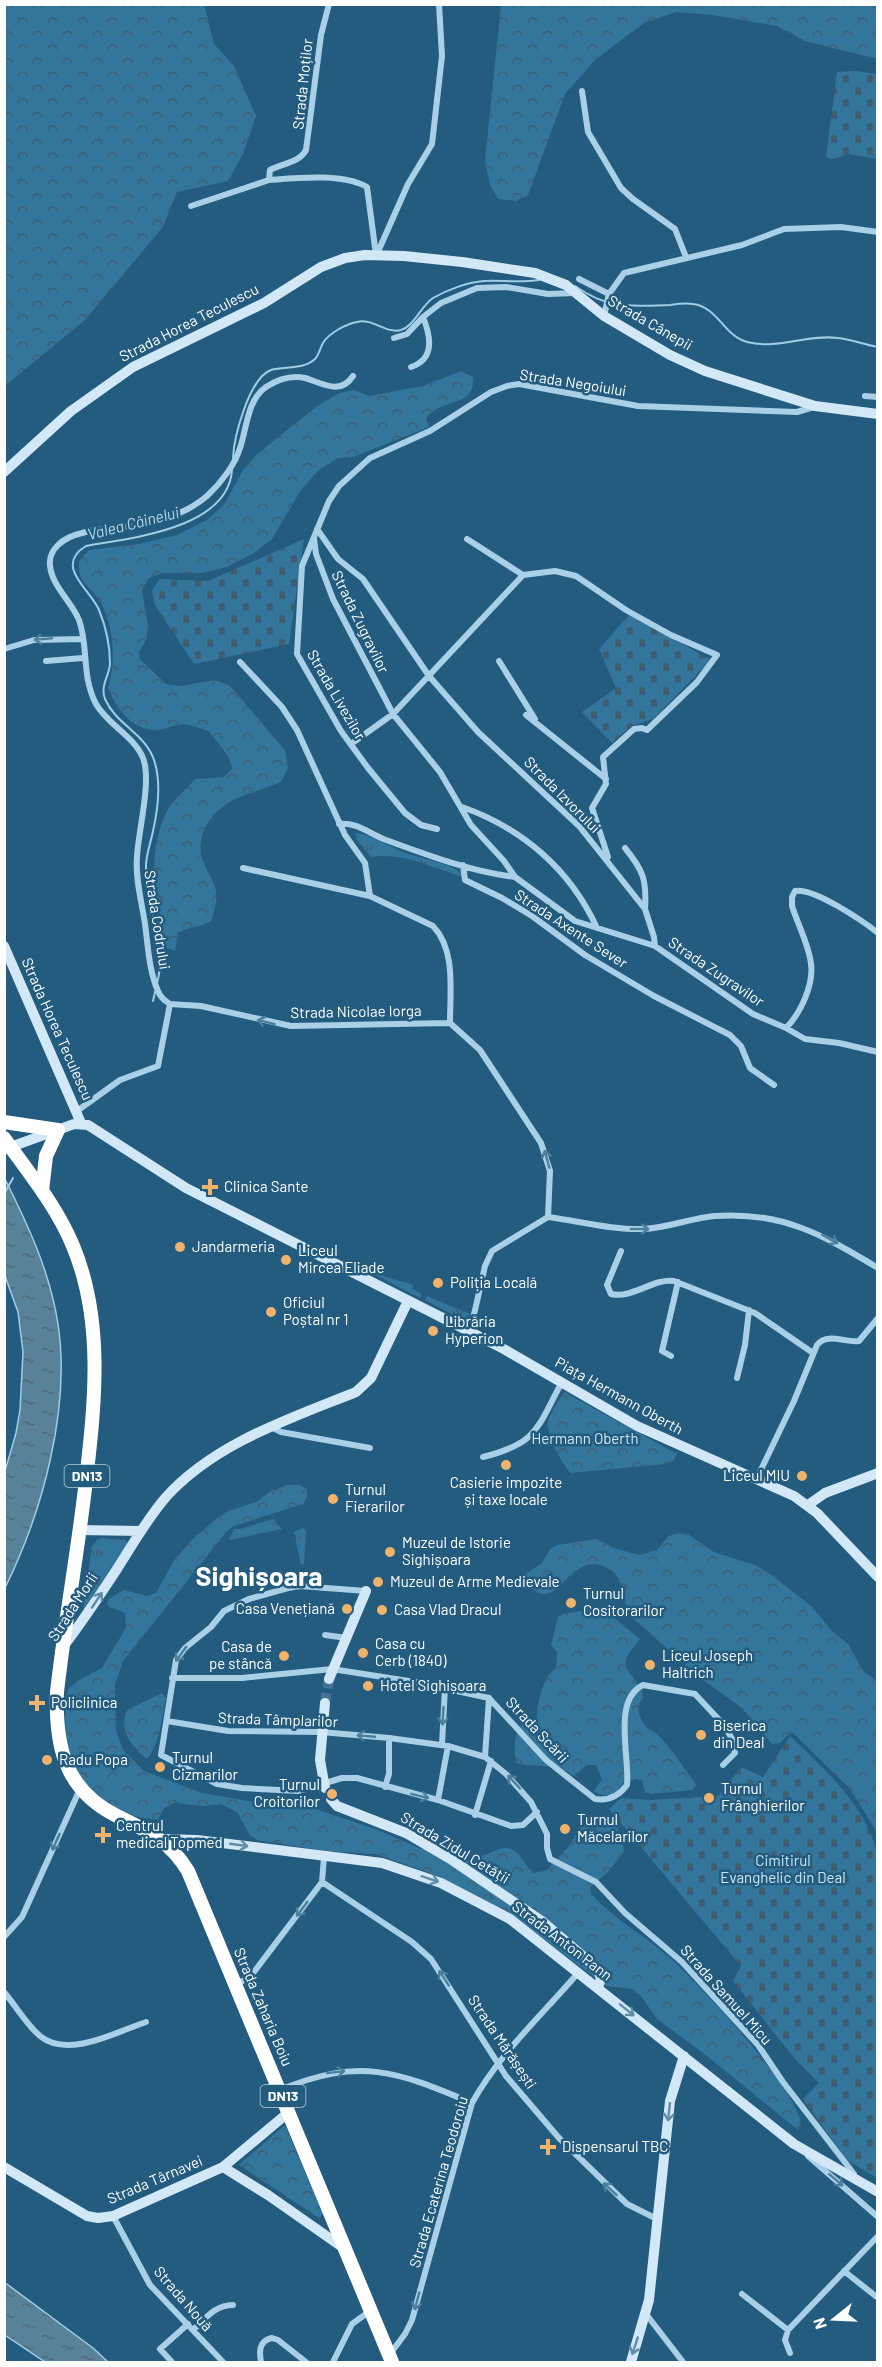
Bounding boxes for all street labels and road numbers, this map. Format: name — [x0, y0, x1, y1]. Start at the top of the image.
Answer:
street label: Strada Moților — [288, 37, 316, 130]
street label: Strada Horea Teculescu — [116, 279, 261, 365]
street label: Strada Cânepii — [605, 291, 696, 354]
street label: Strada Negoiului — [519, 365, 628, 399]
street label: Strada Zugravilor — [328, 568, 394, 676]
street label: Strada Livezilor — [304, 646, 370, 743]
street label: Strada Izvorului — [521, 752, 605, 836]
street label: Strada Codrului — [141, 869, 175, 971]
street label: Strada Axente Sever — [512, 885, 632, 972]
street label: Strada Zugravilor — [665, 933, 768, 1010]
street label: Strada Horea Teculescu — [18, 955, 97, 1103]
street label: Strada Nicolae Iorga — [290, 1001, 422, 1021]
street label: Piața Hermann Oberth — [552, 1353, 686, 1439]
road number: DN13 — [64, 1465, 110, 1487]
street label: Strada Morii — [43, 1569, 101, 1644]
street label: Strada Scării — [503, 1693, 573, 1766]
street label: Strada Tâmplarilor — [218, 1708, 339, 1730]
street label: Strada Zidul Cetății — [398, 1807, 513, 1887]
street label: Strada Anton Pann — [509, 1897, 616, 1984]
street label: Strada Samuel Micu — [677, 1941, 776, 2048]
street label: Strada Zaharia Boiu — [231, 1945, 297, 2069]
street label: Strada Mărășești — [465, 1991, 541, 2092]
road number: DN13 — [260, 2085, 306, 2107]
street label: Strada Ecaterina Teodoroiu — [405, 2094, 471, 2269]
street label: Strada Târnavei — [104, 2151, 205, 2207]
street label: Strada Nouă — [151, 2262, 217, 2335]

